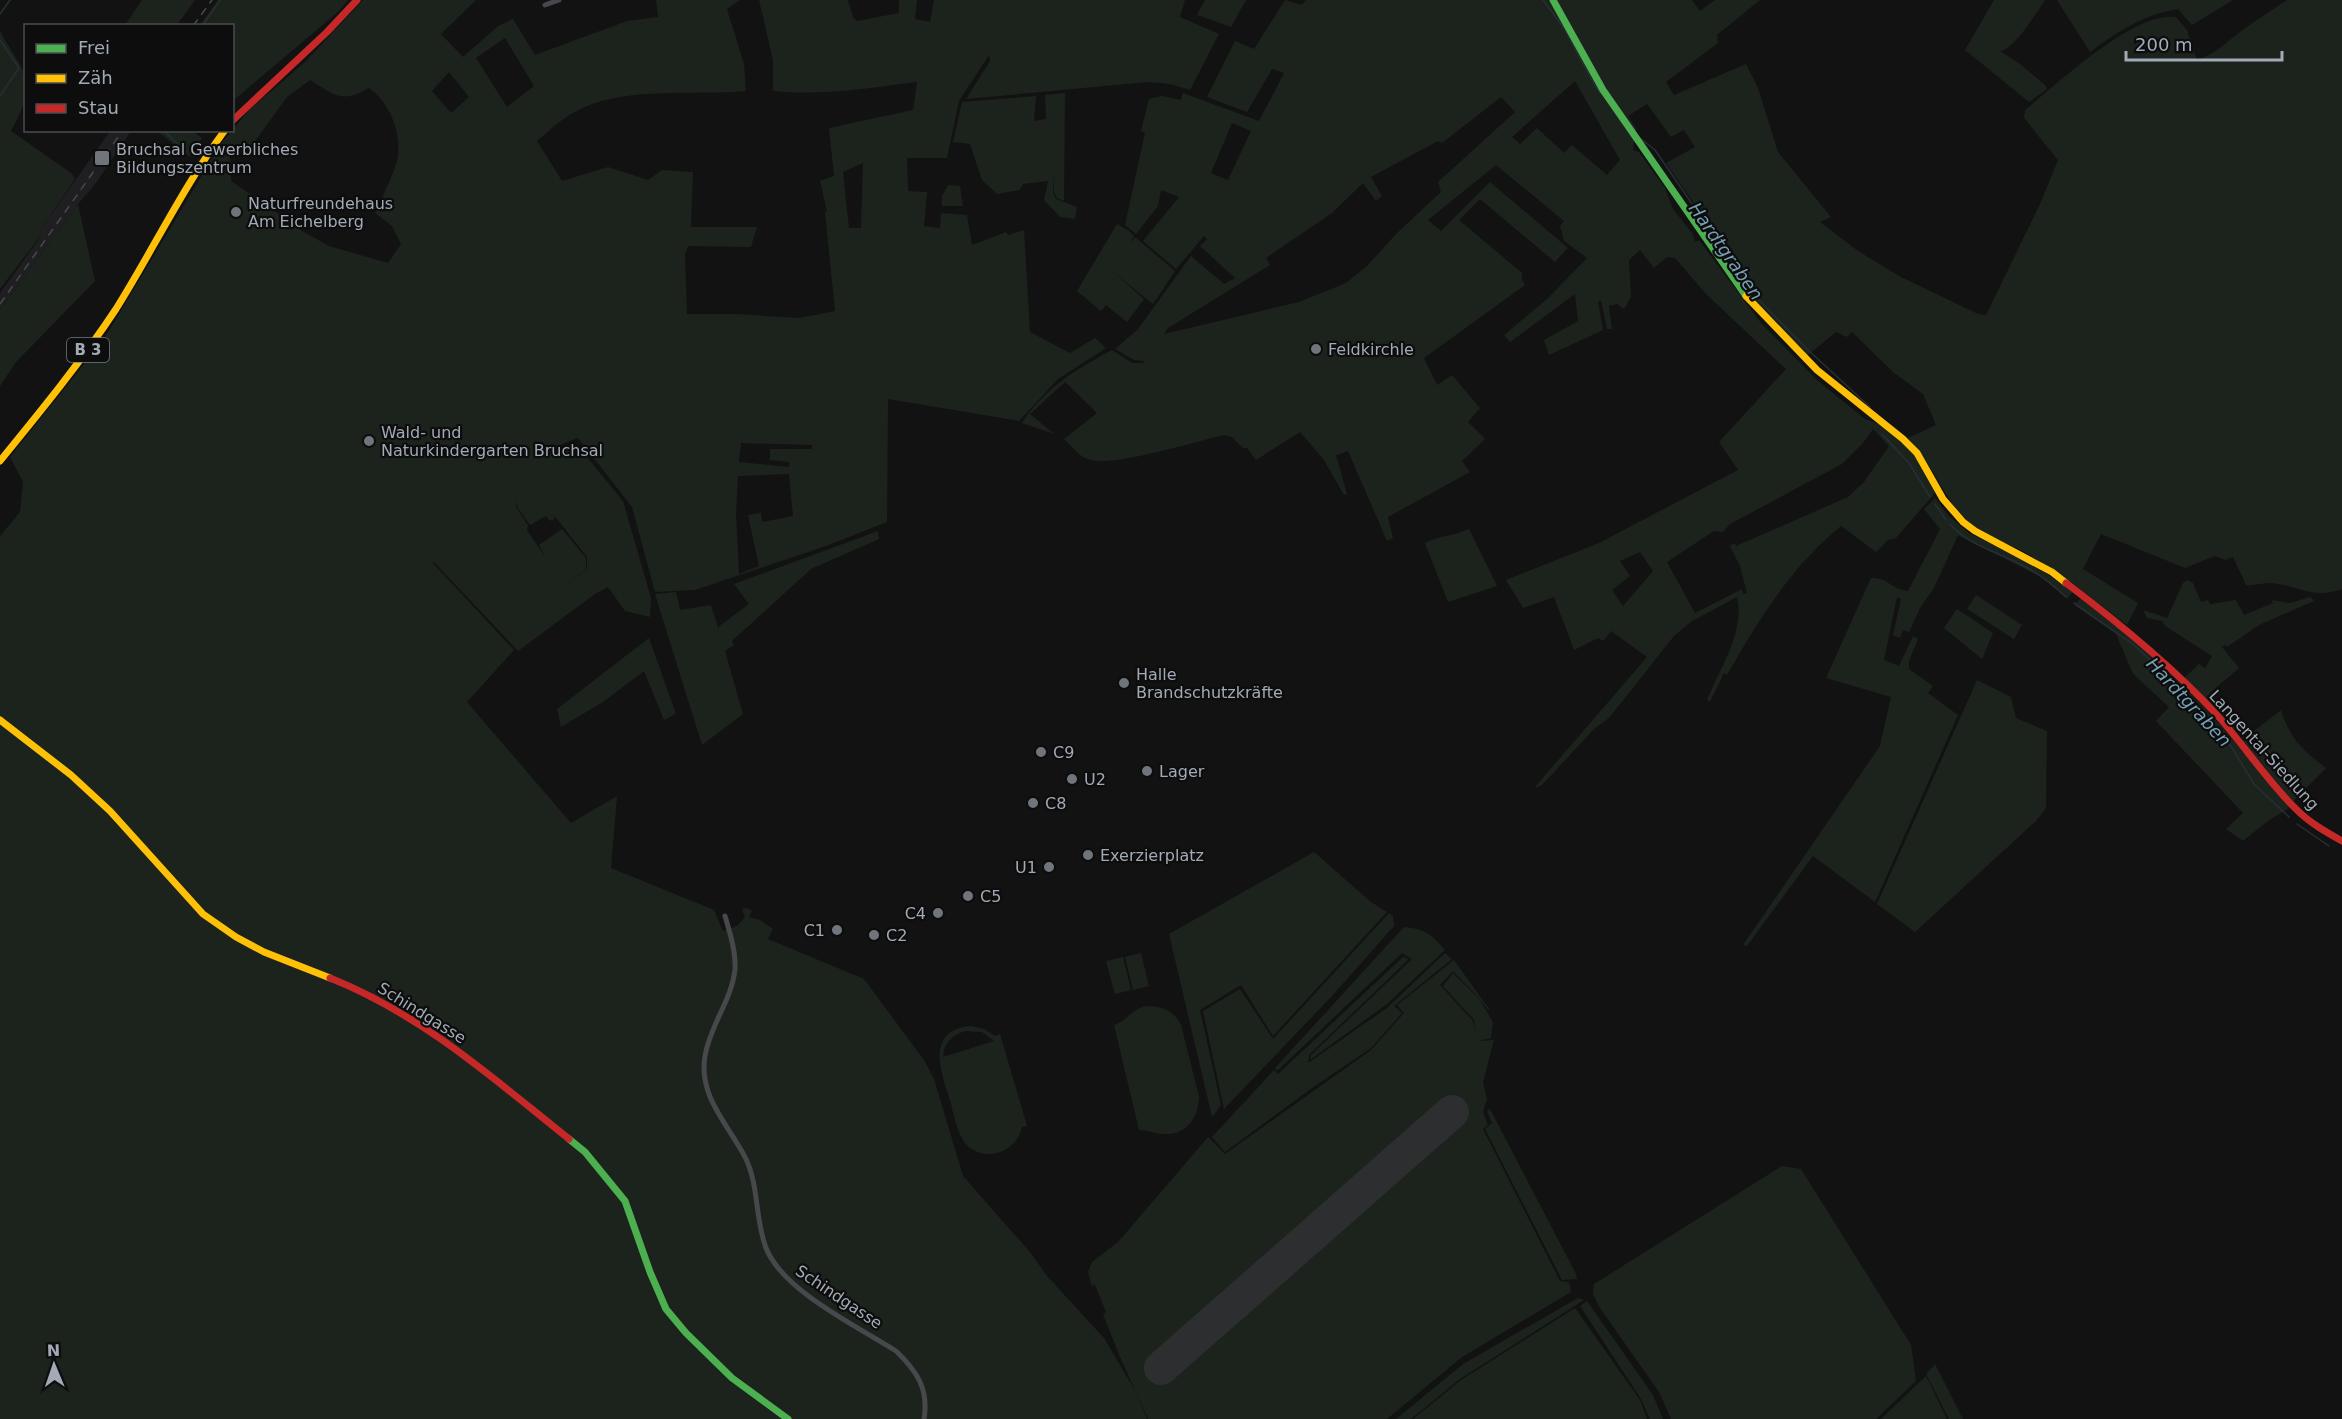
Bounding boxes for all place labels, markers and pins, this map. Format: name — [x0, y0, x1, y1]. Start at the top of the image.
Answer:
place label: Bruchsal Gewerbliches Bildungszentrum — [116, 140, 298, 177]
marker: Bruchsal Gewerbliches Bildungszentrum — [93, 149, 111, 167]
place label: Naturfreundehaus Am Eichelberg — [248, 194, 393, 231]
marker: Naturfreundehaus Am Eichelberg — [229, 205, 243, 219]
place label: Feldkirchle — [1328, 340, 1414, 359]
marker: Feldkirchle — [1309, 342, 1323, 356]
place label: Wald- und Naturkindergarten Bruchsal — [381, 423, 603, 460]
marker: Wald- und Naturkindergarten Bruchsal — [362, 434, 376, 448]
place label: Halle Brandschutzkräfte — [1136, 665, 1283, 702]
marker: Halle Brandschutzkräfte — [1117, 676, 1131, 690]
place label: C9 — [1053, 743, 1074, 762]
marker: C9 — [1034, 745, 1048, 759]
place label: Lager — [1159, 762, 1205, 781]
marker: Lager — [1140, 764, 1154, 778]
place label: U2 — [1084, 770, 1106, 789]
marker: U2 — [1065, 772, 1079, 786]
place label: C8 — [1045, 794, 1066, 813]
marker: C8 — [1026, 796, 1040, 810]
place label: Exerzierplatz — [1100, 846, 1204, 865]
marker: Exerzierplatz — [1081, 848, 1095, 862]
place label: U1 — [1015, 858, 1037, 877]
marker: U1 — [1042, 860, 1056, 874]
place label: C5 — [980, 887, 1001, 906]
marker: C5 — [961, 889, 975, 903]
place label: C4 — [905, 904, 926, 923]
marker: C4 — [931, 906, 945, 920]
place label: C1 — [804, 921, 825, 940]
marker: C1 — [830, 923, 844, 937]
place label: C2 — [886, 926, 907, 945]
marker: C2 — [867, 928, 881, 942]

